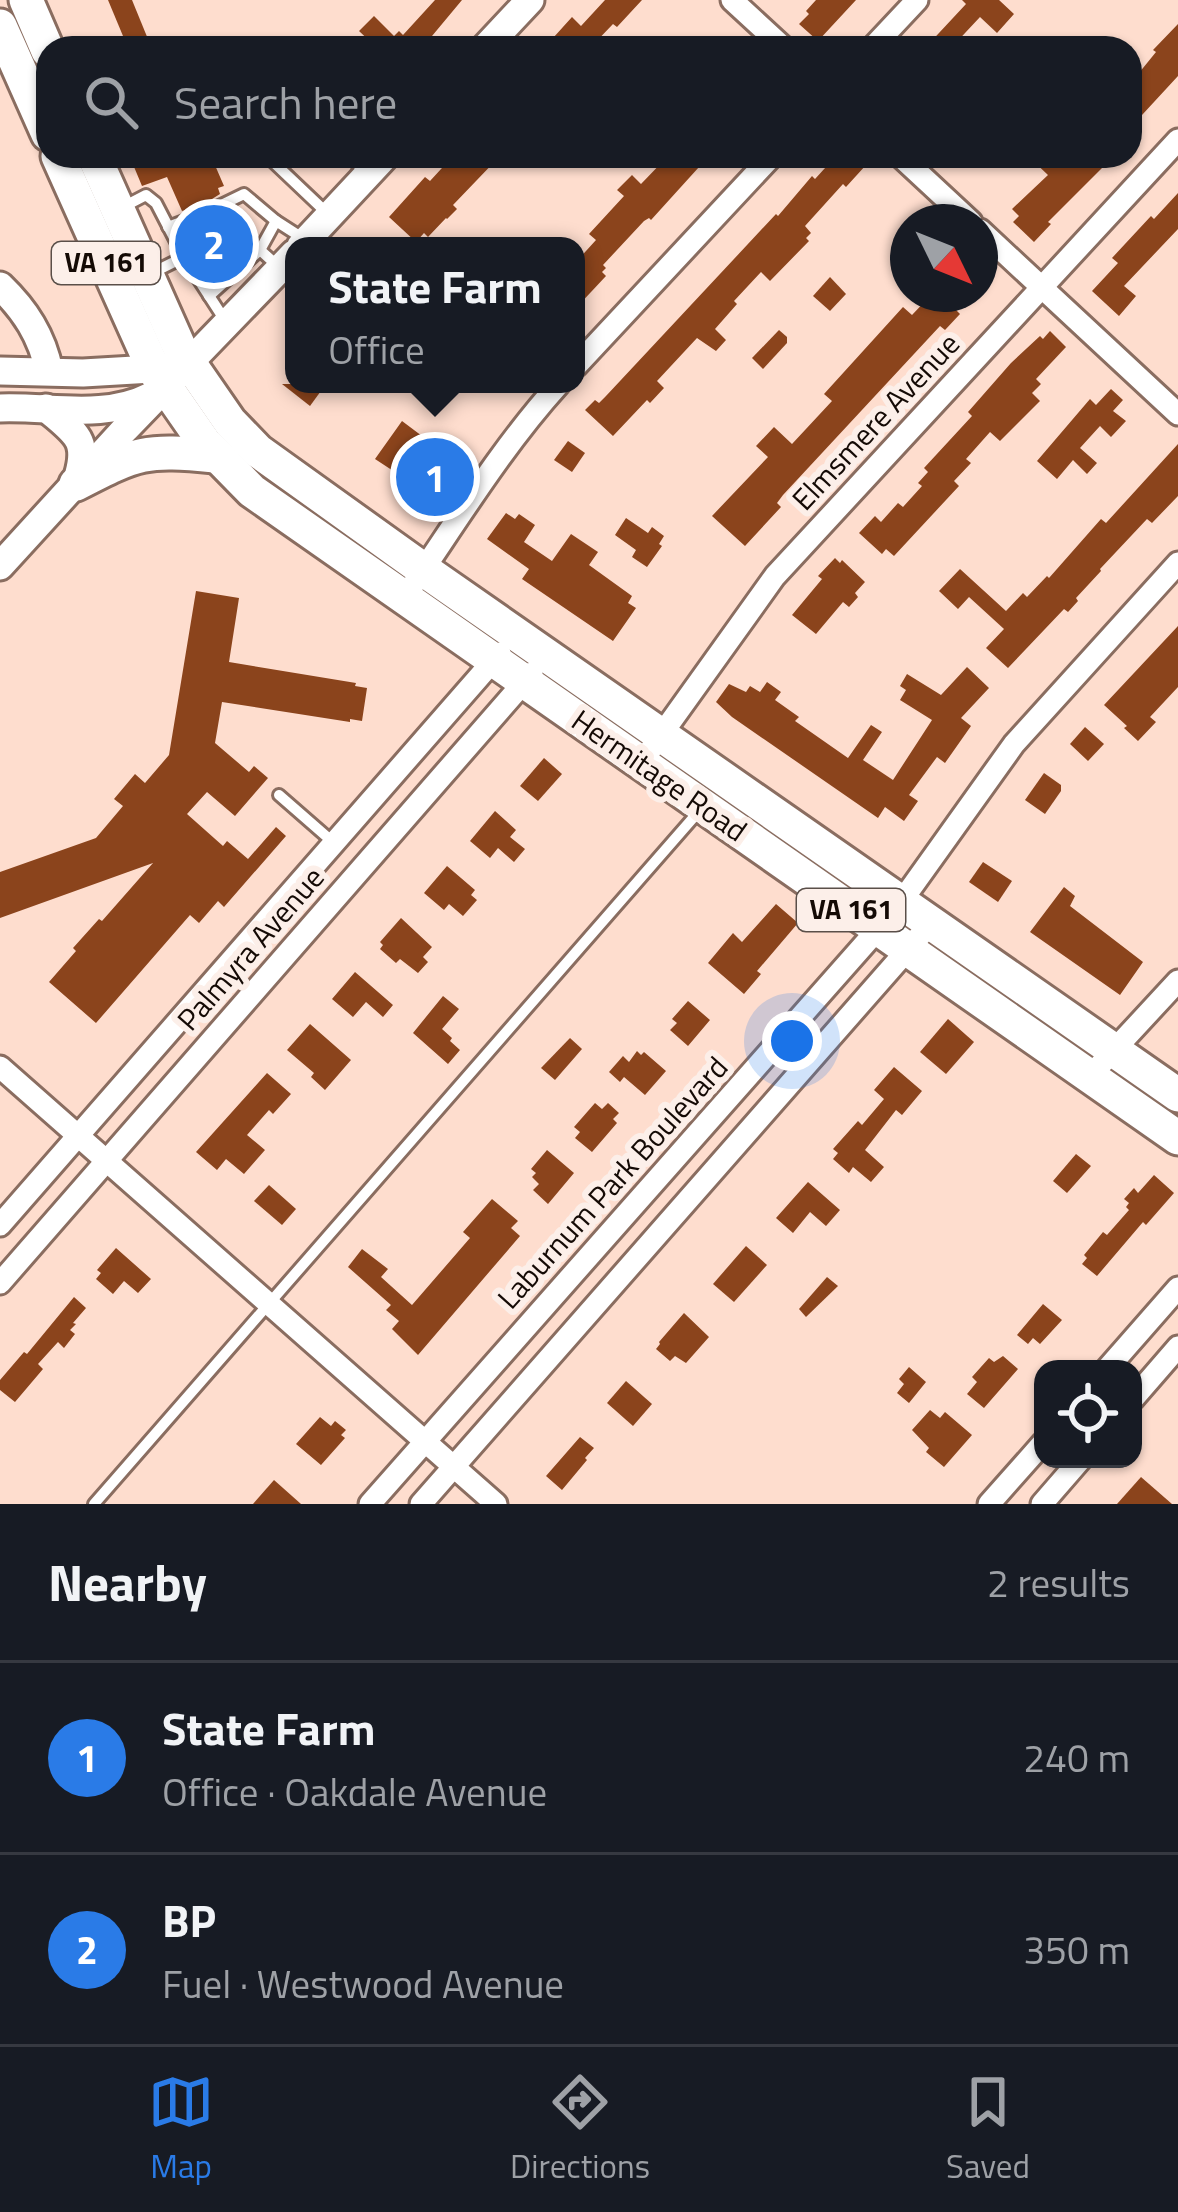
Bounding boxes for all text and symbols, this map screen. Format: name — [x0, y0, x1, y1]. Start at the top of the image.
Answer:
search box — [36, 36, 1142, 168]
text: Search here — [174, 68, 397, 136]
icon: search — [78, 69, 144, 135]
pin: 2 — [175, 199, 253, 289]
north arrow — [890, 204, 998, 312]
popup — [285, 237, 585, 393]
road number: VA 161 — [52, 242, 160, 284]
text: State Farm — [328, 252, 542, 320]
text: Office — [328, 320, 425, 379]
street label: Elmsmere Avenue — [781, 322, 970, 521]
pin: 1 — [396, 432, 474, 522]
street label: Hermitage Road — [562, 698, 757, 853]
street label: Palmyra Avenue — [166, 856, 335, 1041]
road number: VA 161 — [797, 889, 905, 931]
your location — [762, 1011, 822, 1071]
street label: Laburnum Park Boulevard — [486, 1046, 739, 1319]
map controls — [1034, 1360, 1142, 1468]
button: locate — [1034, 1360, 1142, 1468]
text: Nearby — [48, 1543, 207, 1621]
text: 2 results — [987, 1553, 1130, 1612]
text: State Farm — [162, 1694, 375, 1762]
text: 1 — [76, 1728, 98, 1787]
text: 240 m — [1023, 1728, 1130, 1787]
text: Office · Oakdale Avenue — [162, 1762, 547, 1821]
text: BP — [162, 1886, 216, 1954]
text: 2 — [76, 1920, 98, 1979]
text: 350 m — [1023, 1920, 1130, 1979]
text: Fuel · Westwood Avenue — [162, 1954, 564, 2013]
tab: Map — [148, 2069, 214, 2191]
tab: Directions — [510, 2069, 650, 2191]
tab: Saved — [946, 2069, 1030, 2191]

